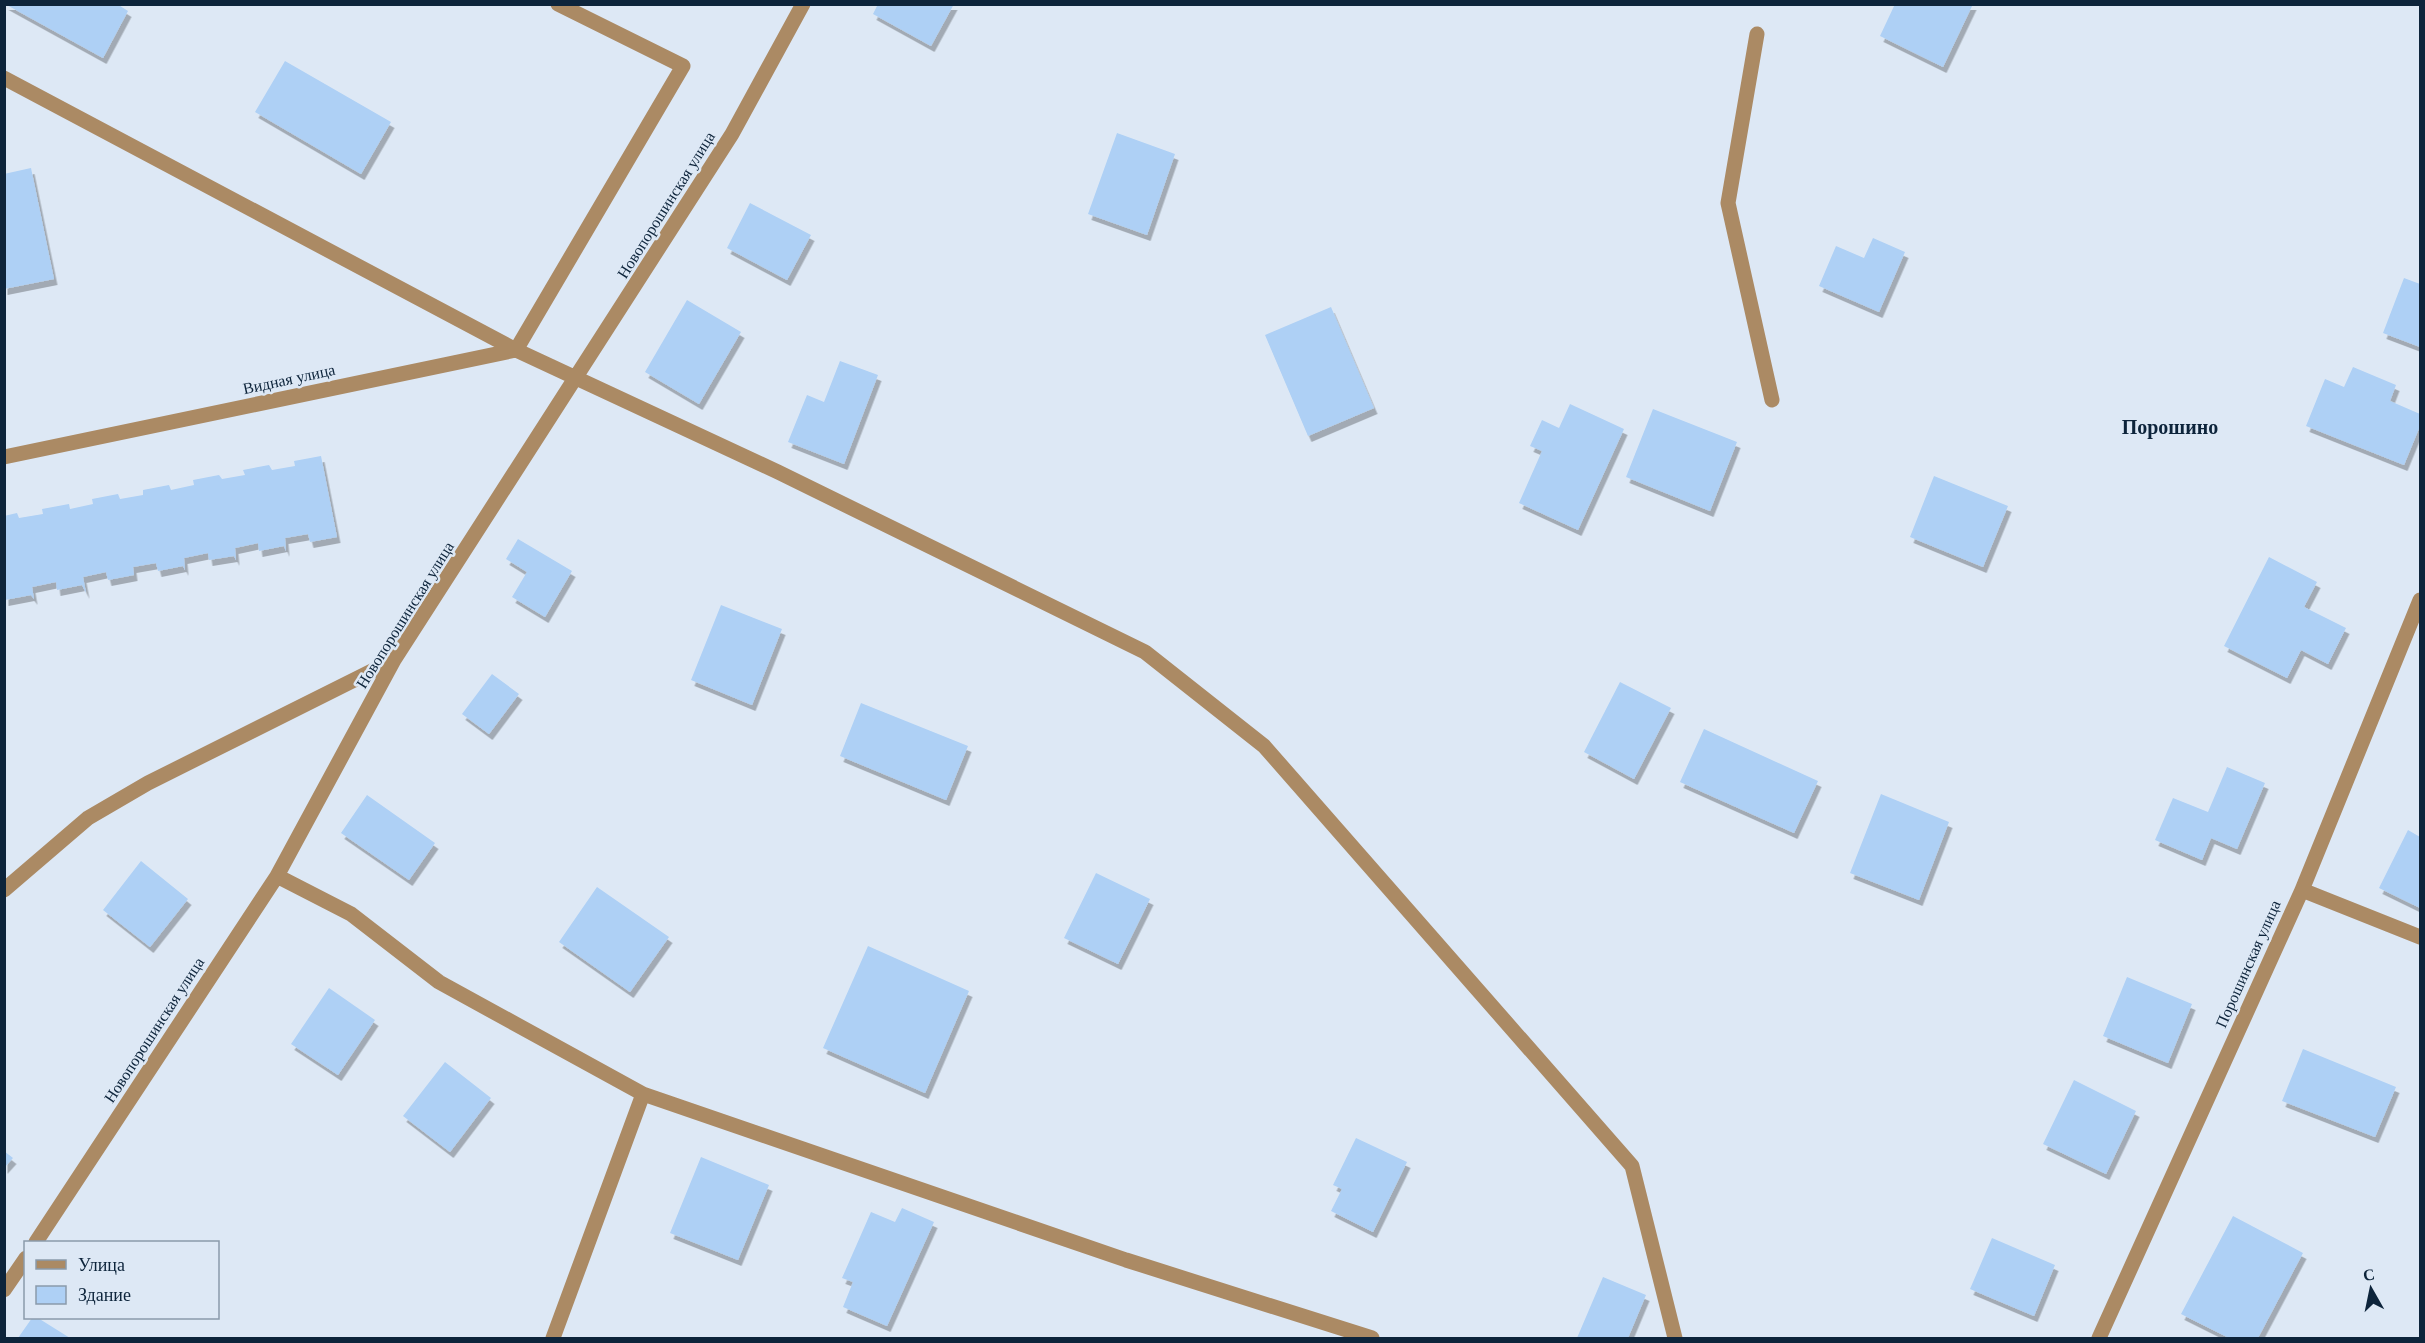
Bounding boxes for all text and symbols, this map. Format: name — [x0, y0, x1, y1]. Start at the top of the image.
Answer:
street label: Новопорошинская улица — [614, 129, 719, 282]
street label: Видная улица — [241, 361, 337, 398]
district label: Порошино — [2122, 416, 2218, 439]
street label: Новопорошинская улица — [353, 539, 458, 692]
street label: Порошинская улица — [2212, 898, 2285, 1031]
street label: Новопорошинская улица — [101, 954, 208, 1106]
legend — [24, 1241, 219, 1319]
text: Улица — [78, 1255, 125, 1275]
north arrow — [2341, 1259, 2401, 1319]
text: С — [2362, 1265, 2376, 1284]
text: Здание — [78, 1285, 131, 1305]

